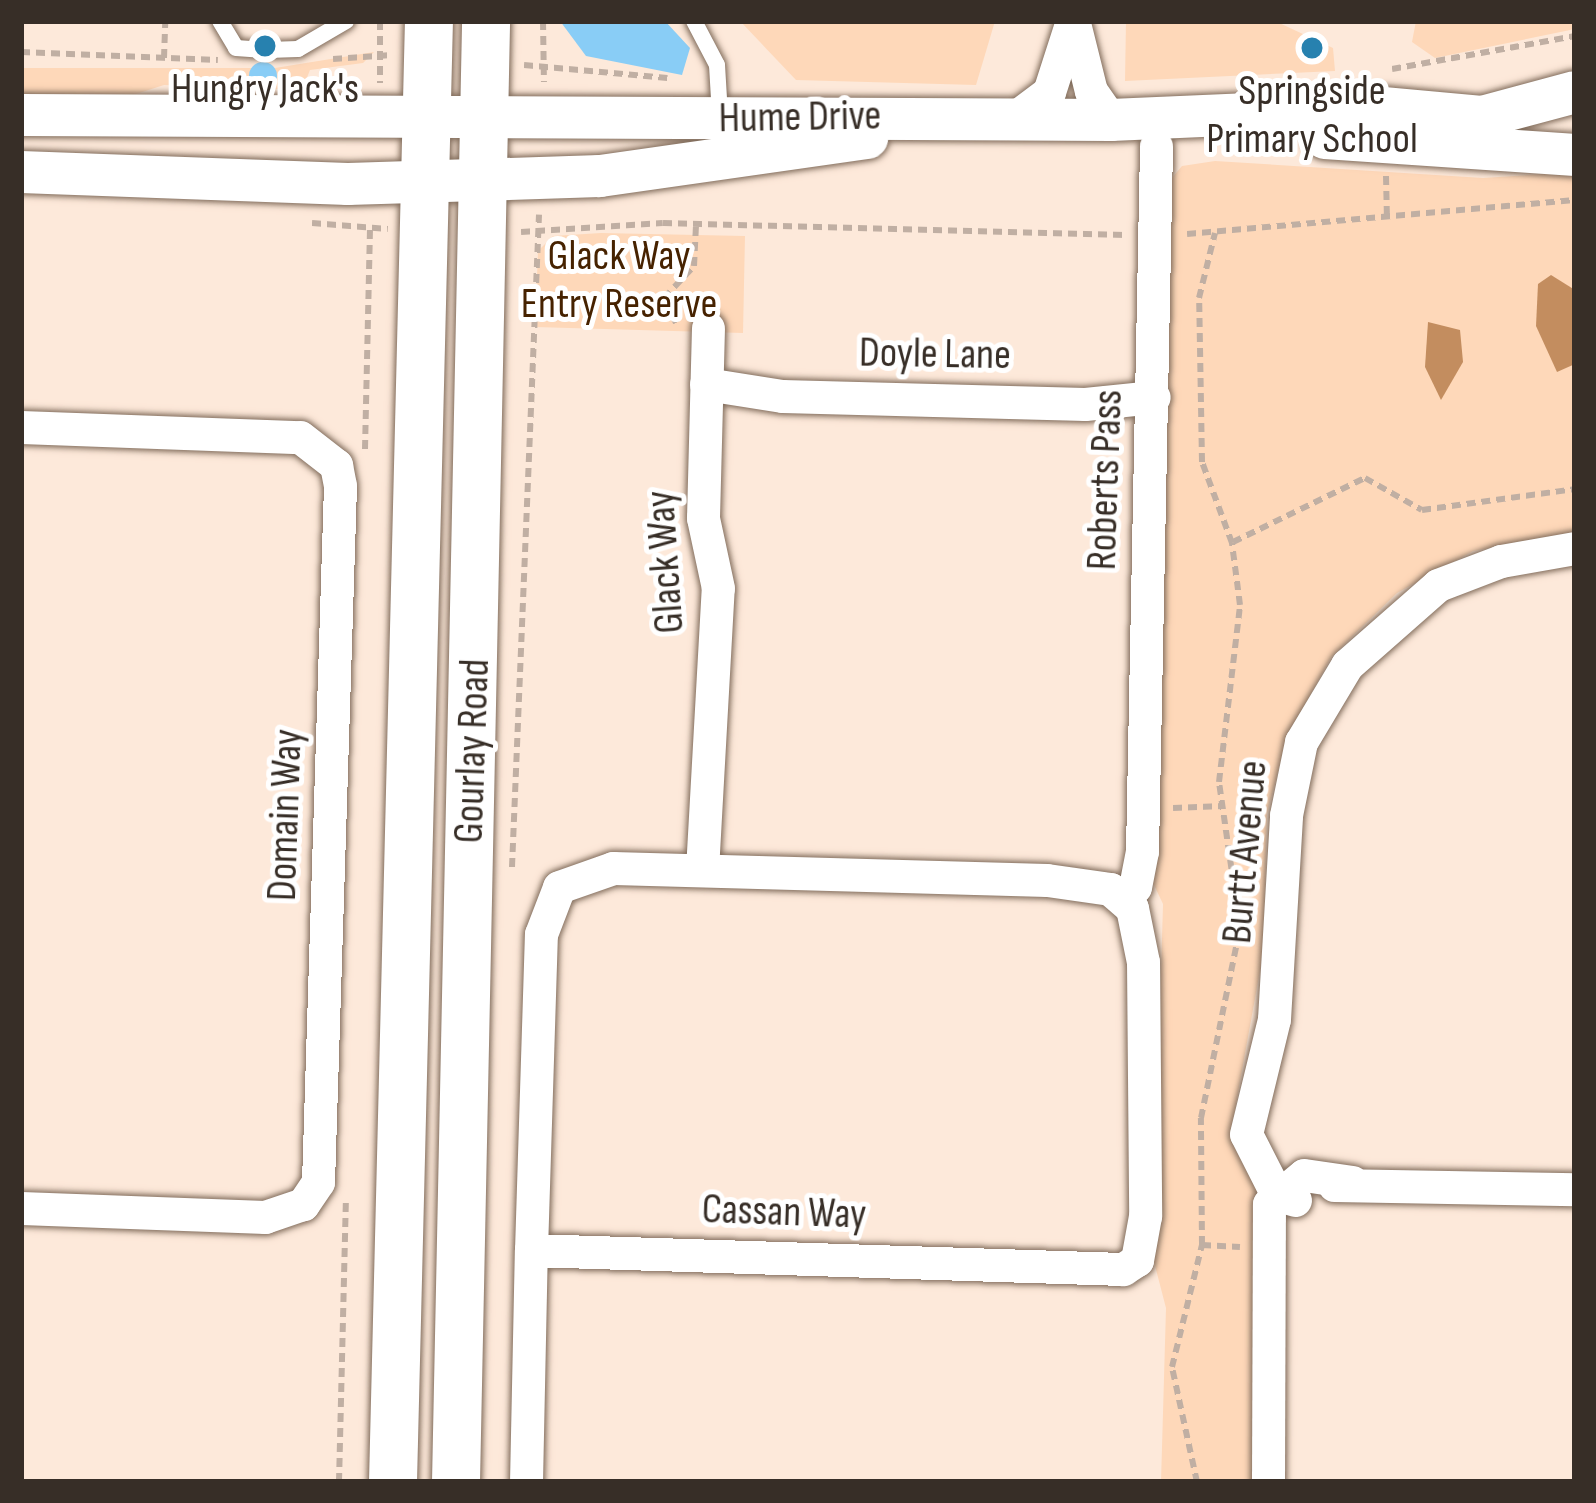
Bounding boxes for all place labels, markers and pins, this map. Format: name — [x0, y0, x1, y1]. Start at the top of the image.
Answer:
marker: Hungry Jack's — [252, 33, 278, 59]
marker: Springside Primary School — [1299, 35, 1325, 61]
place label: Hungry Jack's — [171, 65, 359, 115]
place label: Springside Primary School — [1206, 67, 1418, 166]

